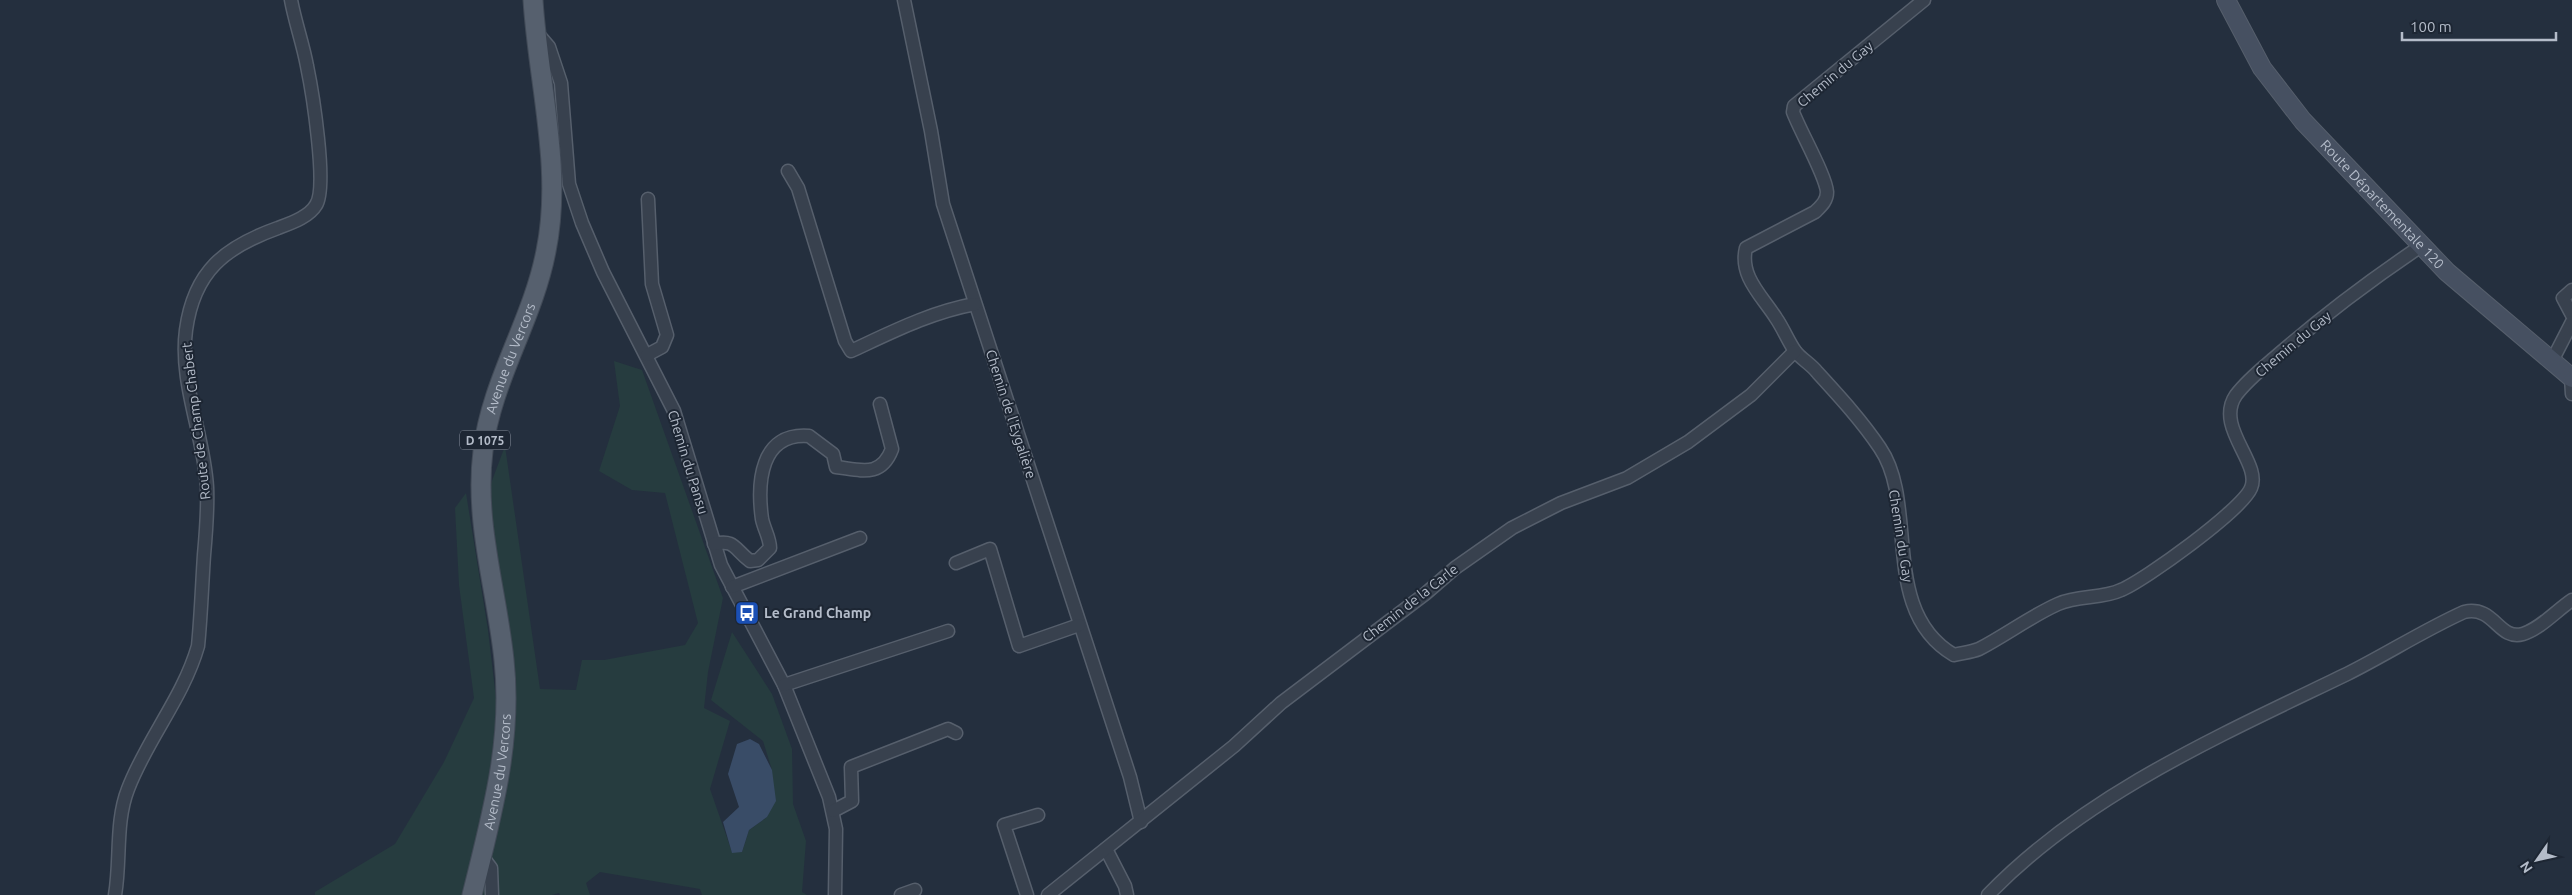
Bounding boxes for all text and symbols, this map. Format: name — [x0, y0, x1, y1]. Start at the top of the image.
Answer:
scale bar — [2402, 10, 2556, 42]
text: 100 m — [2410, 18, 2452, 35]
street label: Chemin du Gay — [1794, 38, 1876, 110]
street label: Route Départementale 120 — [2317, 137, 2448, 272]
street label: Avenue du Vercors — [483, 301, 539, 416]
street label: Chemin du Gay — [2252, 308, 2334, 380]
street label: Route de Champ Chabert — [178, 341, 214, 500]
street label: Chemin de l'Eygalière — [983, 348, 1039, 480]
street label: Chemin du Pansu — [665, 408, 711, 516]
road number: D 1075 — [460, 430, 510, 450]
street label: Chemin du Gay — [1886, 489, 1916, 584]
street label: Chemin de la Carle — [1359, 561, 1461, 645]
bus stop icon: Le Grand Champ — [734, 600, 760, 626]
place label: Le Grand Champ — [764, 605, 871, 621]
street label: Avenue du Vercors — [480, 713, 514, 831]
north arrow — [2512, 835, 2562, 885]
text: N — [2517, 858, 2536, 876]

